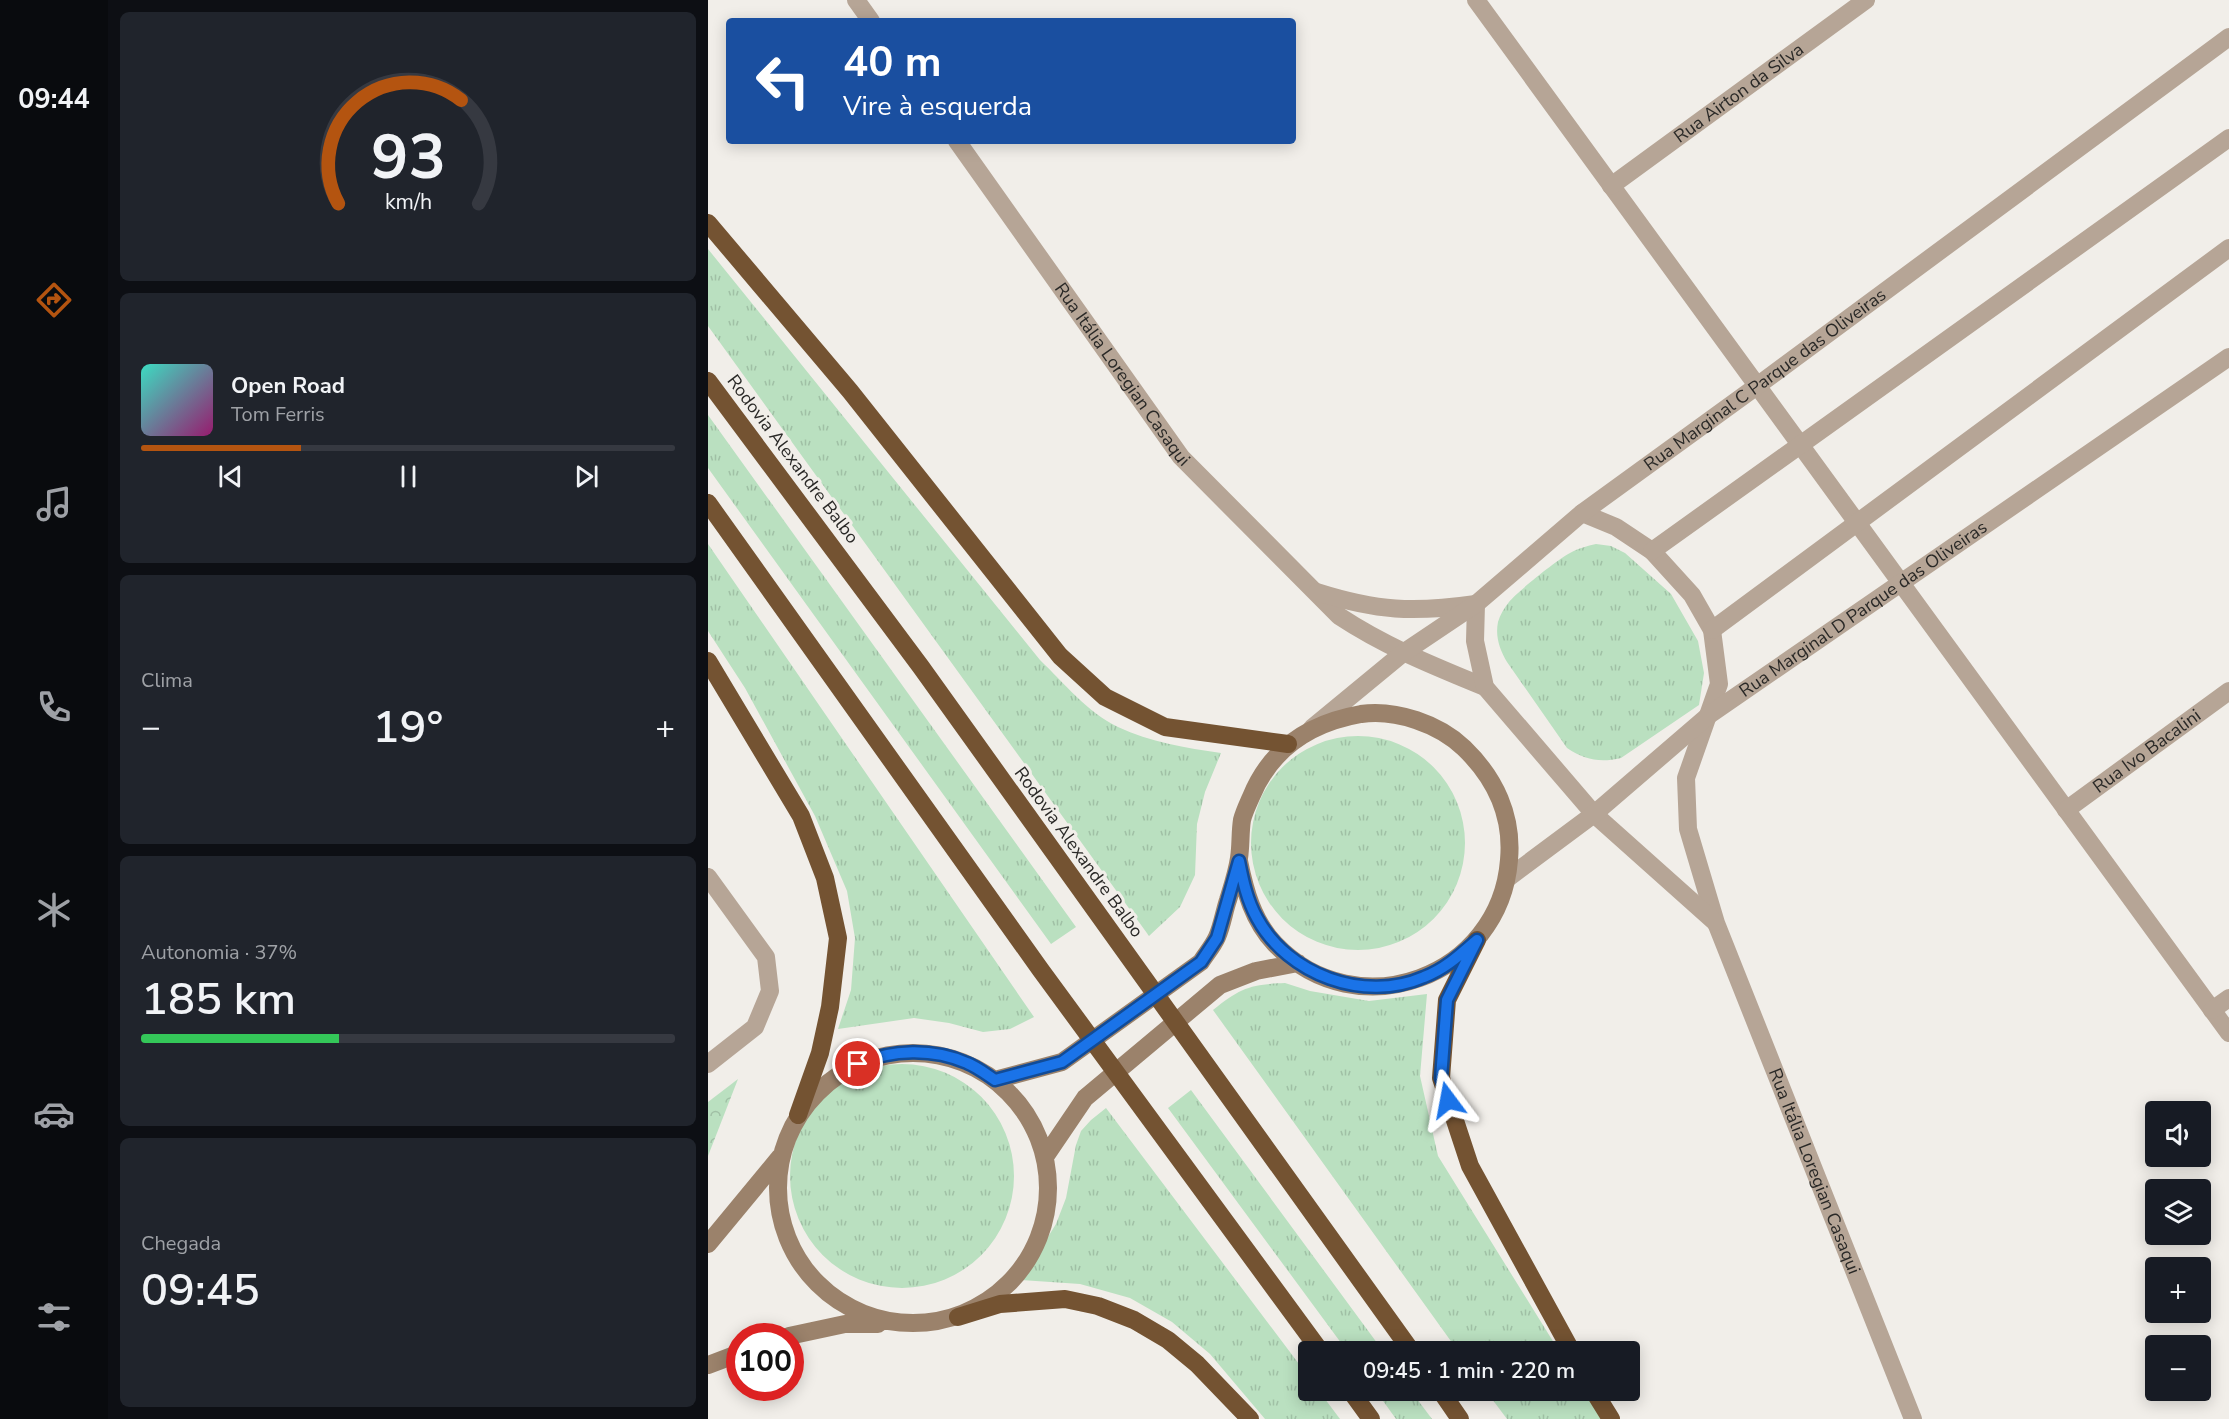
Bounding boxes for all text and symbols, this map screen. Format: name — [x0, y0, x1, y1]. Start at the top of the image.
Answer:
text: 40 m — [843, 34, 942, 91]
street label: Rua Airton da Silva — [1669, 37, 1808, 148]
icon: left — [744, 42, 822, 120]
text: 09:44 — [18, 81, 90, 118]
text: Vire à esquerda — [843, 88, 1032, 125]
text: 93 — [371, 115, 445, 200]
text: km/h — [384, 187, 432, 217]
street label: Rua Itália Loregian Casaqui — [1049, 278, 1196, 471]
icon: directions — [33, 279, 75, 321]
street label: Rua Marginal C Parque das Oliveiras — [1639, 283, 1891, 476]
street label: Rodovia Alexandre Balbo — [722, 370, 864, 548]
text: Open Road — [231, 371, 345, 401]
text: Tom Ferris — [231, 401, 325, 428]
icon: previous — [214, 460, 247, 493]
icon: pause — [392, 460, 425, 493]
icon: next — [570, 460, 603, 493]
icon: music — [33, 483, 75, 525]
street label: Rua Marginal D Parque das Oliveiras — [1734, 515, 1992, 703]
text: Clima — [141, 667, 193, 694]
icon: phone — [33, 686, 75, 728]
text: 19° — [373, 697, 443, 758]
street label: Rua Ivo Bacalini — [2088, 704, 2206, 799]
text: − — [141, 705, 161, 750]
text: + — [655, 705, 675, 750]
street label: Rodovia Alexandre Balbo — [1009, 762, 1149, 942]
icon: climate — [33, 889, 75, 931]
text: Autonomia · 37% — [141, 939, 297, 966]
text: 185 km — [141, 969, 296, 1030]
pin — [832, 1038, 883, 1089]
icon: arrive — [841, 1047, 874, 1080]
street label: Rua Itália Loregian Casaqui — [1763, 1065, 1866, 1278]
position arrow — [1416, 1068, 1480, 1132]
icon: car — [33, 1093, 75, 1135]
map controls — [2145, 1101, 2211, 1401]
button: sound — [2145, 1101, 2211, 1167]
button: layers — [2145, 1179, 2211, 1245]
text: Chegada — [141, 1230, 221, 1257]
button: + — [2145, 1257, 2211, 1323]
text: 09:45 — [141, 1260, 260, 1321]
icon: filters — [33, 1296, 75, 1338]
speed limit sign: 100 — [726, 1323, 804, 1401]
button: − — [2145, 1335, 2211, 1401]
text: 09:45 · 1 min · 220 m — [1363, 1356, 1575, 1386]

